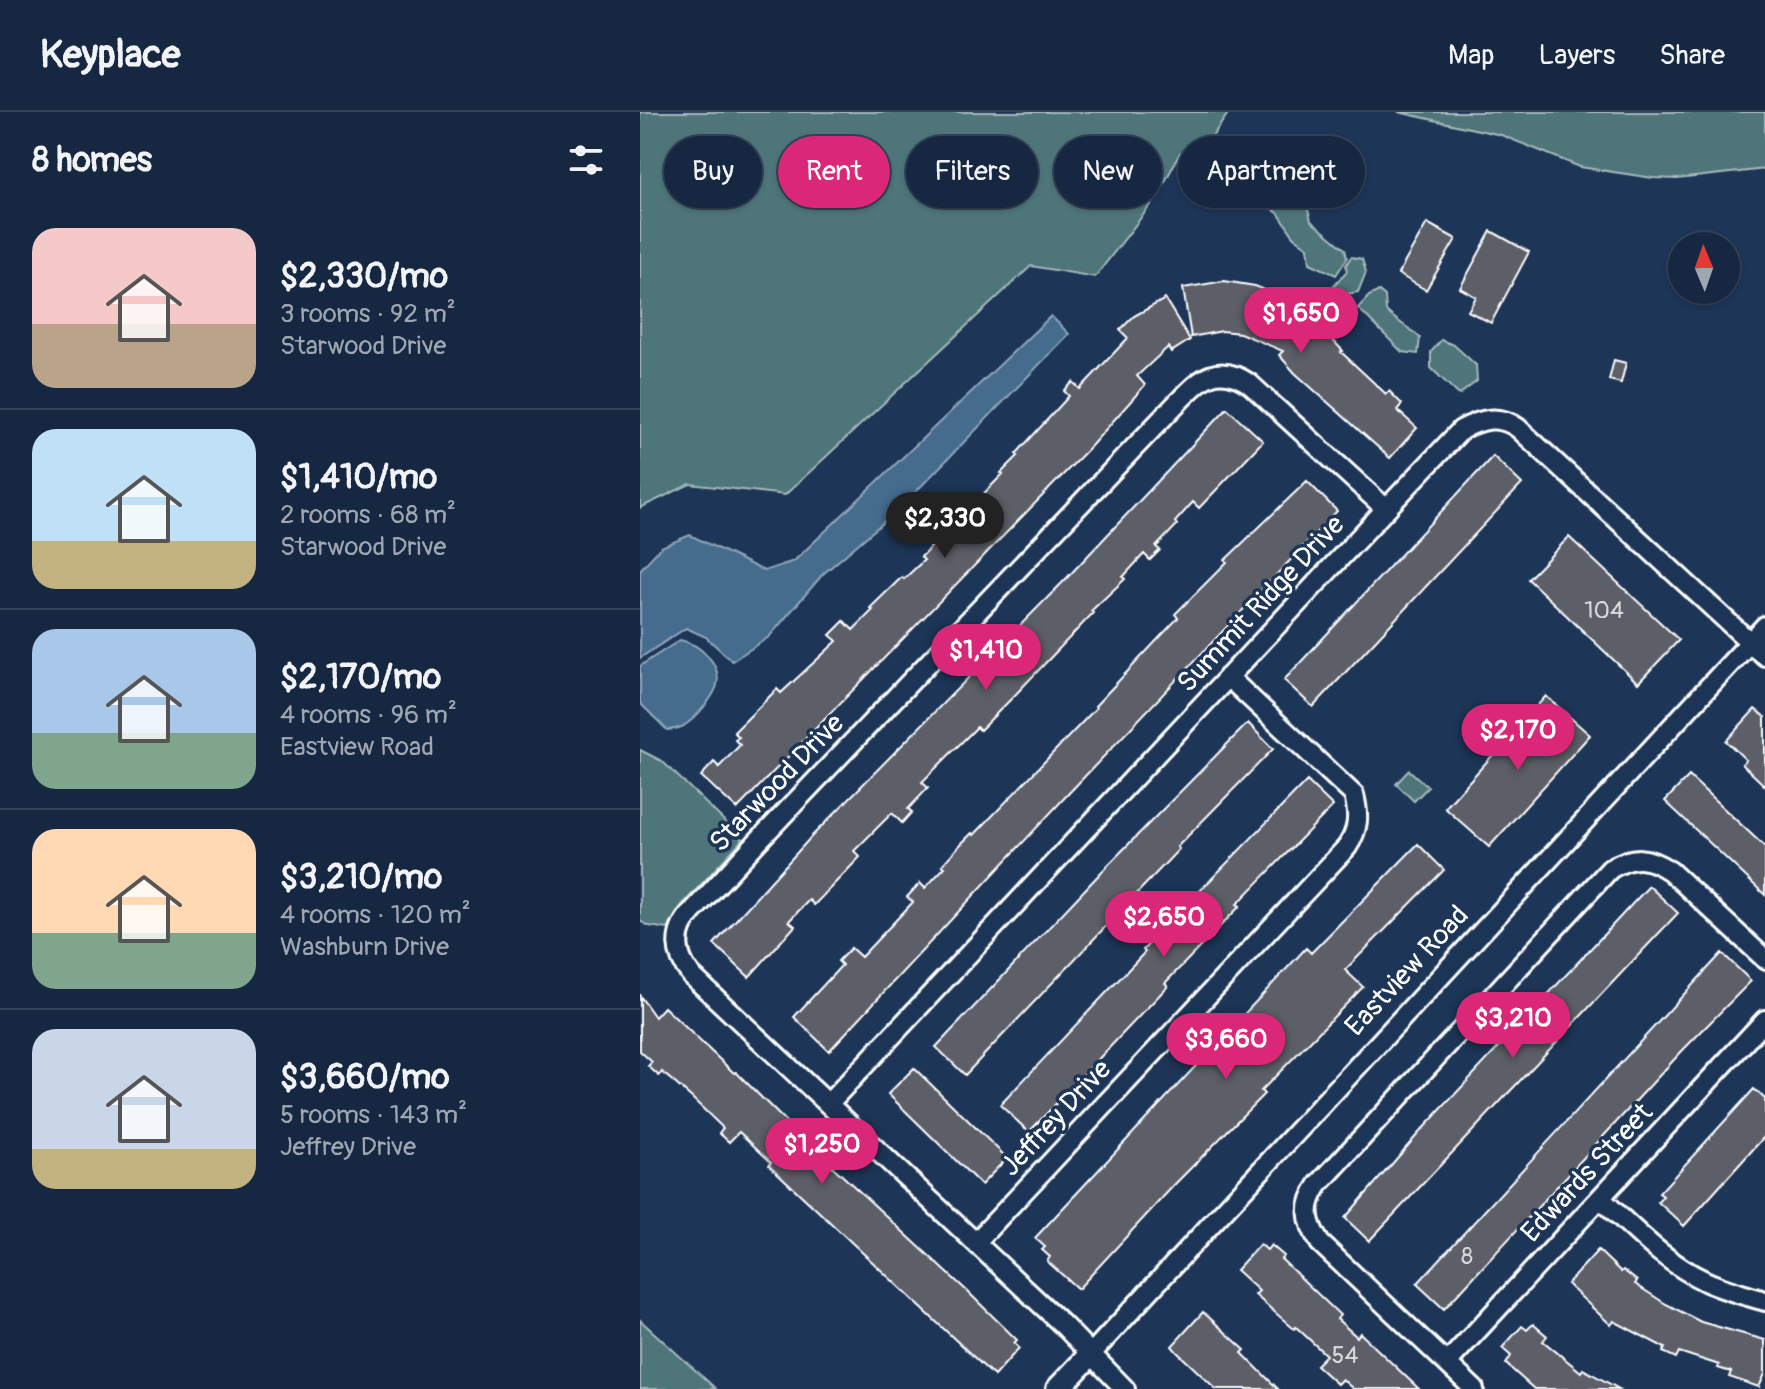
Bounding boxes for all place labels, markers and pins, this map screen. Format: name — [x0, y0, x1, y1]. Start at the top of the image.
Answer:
pin: $1,650 — [1236, 287, 1366, 355]
pin: $2,330 — [880, 492, 1010, 560]
pin: $1,410 — [921, 624, 1051, 692]
pin: $2,170 — [1453, 704, 1583, 772]
pin: $2,650 — [1099, 891, 1229, 959]
pin: $3,210 — [1448, 992, 1578, 1060]
pin: $3,660 — [1161, 1013, 1291, 1081]
pin: $1,250 — [757, 1118, 887, 1186]

